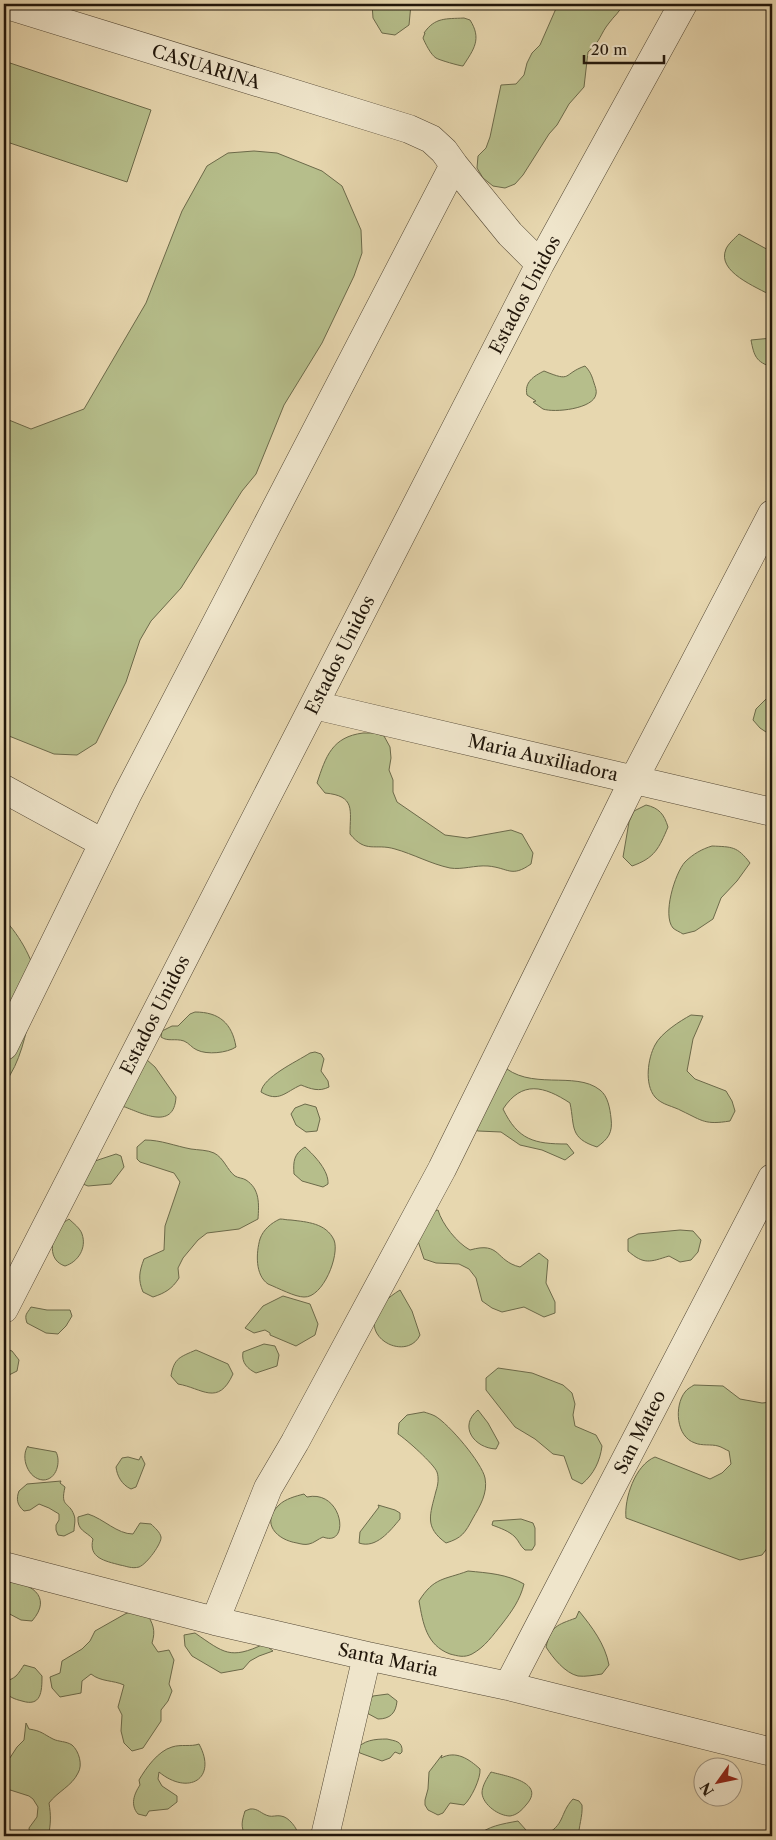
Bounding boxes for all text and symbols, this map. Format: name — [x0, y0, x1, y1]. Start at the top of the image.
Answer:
scale bar — [584, 32, 664, 64]
street label: CASUARINA — [149, 40, 264, 94]
text: 20 m — [591, 40, 627, 59]
street label: Estados Unidos — [485, 232, 565, 358]
street label: Estados Unidos — [301, 592, 379, 718]
street label: Maria Auxiliadora — [466, 730, 621, 786]
street label: Estados Unidos — [116, 952, 194, 1078]
street label: San Mateo — [609, 1386, 671, 1478]
street label: Santa Maria — [336, 1639, 441, 1681]
north arrow — [694, 1758, 744, 1808]
text: N — [696, 1779, 718, 1799]

